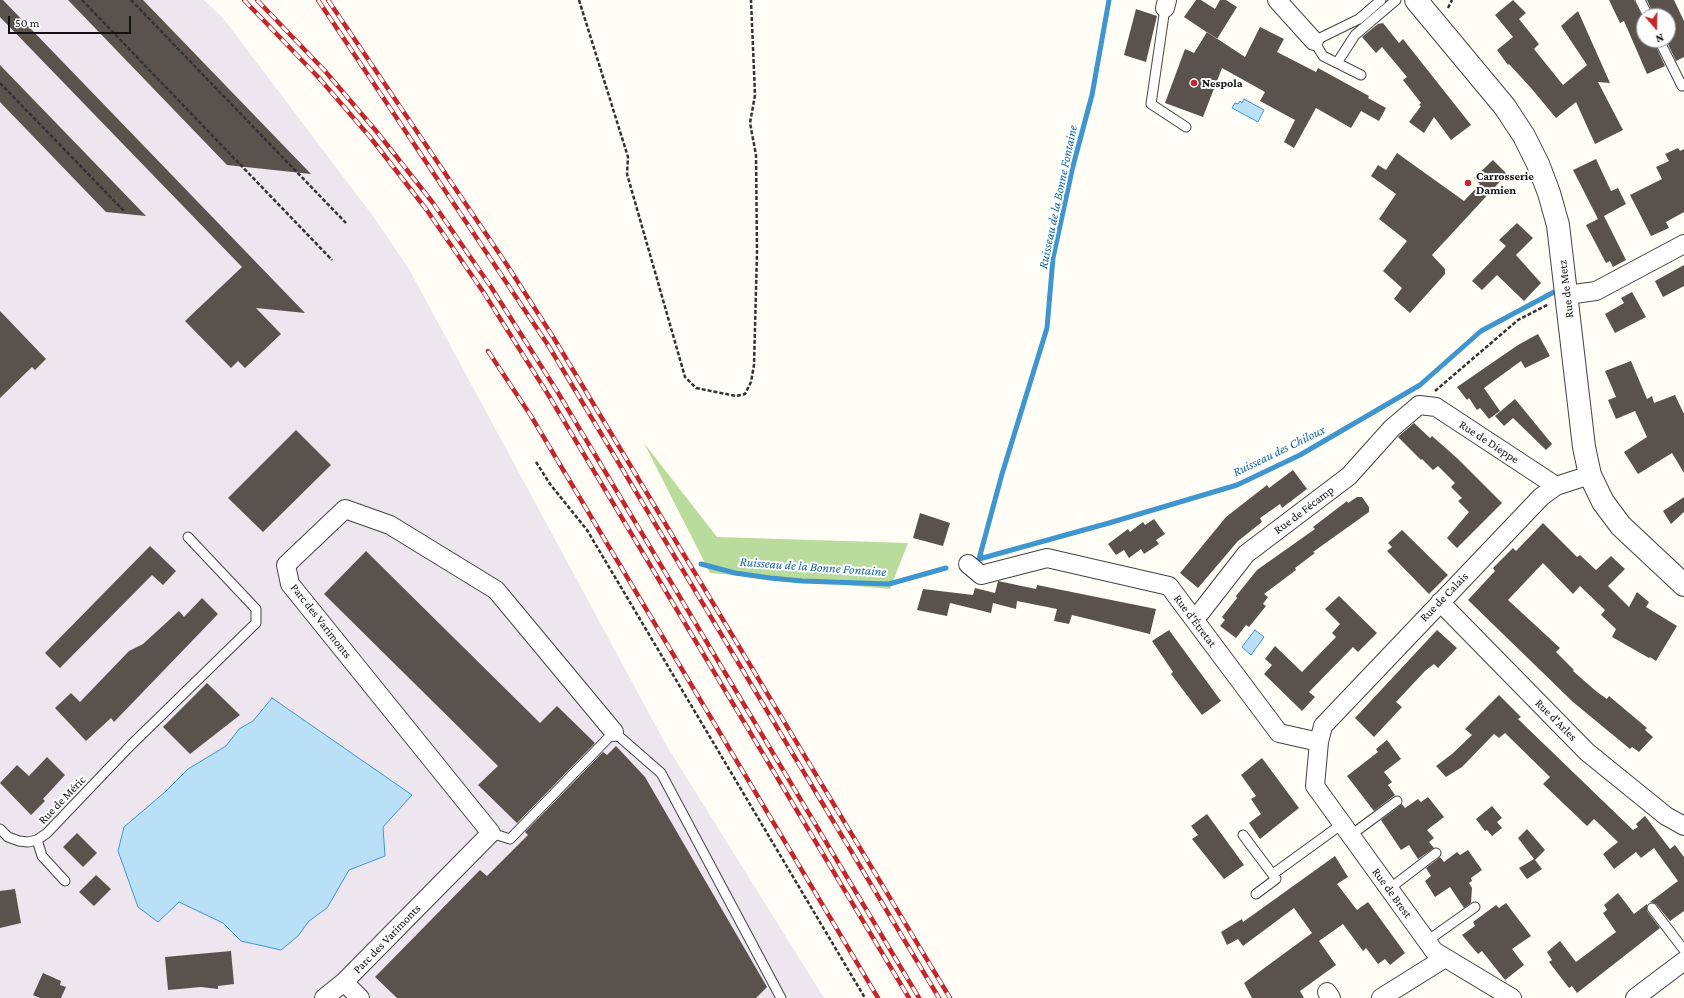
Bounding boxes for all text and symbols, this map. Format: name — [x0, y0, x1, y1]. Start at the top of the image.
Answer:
scale bar — [10, 8, 133, 34]
north arrow — [1636, 8, 1676, 48]
text: 50 m — [15, 16, 39, 30]
text: N — [1654, 31, 1665, 45]
place label: Nespola — [1202, 76, 1243, 90]
marker: Nespola — [1189, 78, 1199, 88]
water label: Ruisseau de la Bonne Fontaine — [1035, 124, 1081, 270]
place label: Carrosserie Damien — [1476, 169, 1534, 197]
marker: Carrosserie Damien — [1463, 178, 1473, 188]
street label: Rue de Metz — [1555, 259, 1577, 319]
street label: Rue de Dieppe — [1456, 417, 1522, 467]
water label: Ruisseau des Chiloux — [1230, 422, 1328, 480]
street label: Rue de Fécamp — [1271, 483, 1337, 537]
water label: Ruisseau de la Bonne Fontaine — [739, 554, 887, 580]
street label: Rue de Calais — [1417, 569, 1471, 625]
street label: Parc des Varimonts — [287, 581, 355, 661]
street label: Rue d'Étretat — [1170, 592, 1220, 650]
street label: Rue d'Arles — [1532, 696, 1580, 744]
street label: Rue de Méric — [35, 773, 89, 827]
street label: Rue de Brest — [1369, 865, 1415, 921]
street label: Parc des Varimonts — [350, 901, 424, 977]

